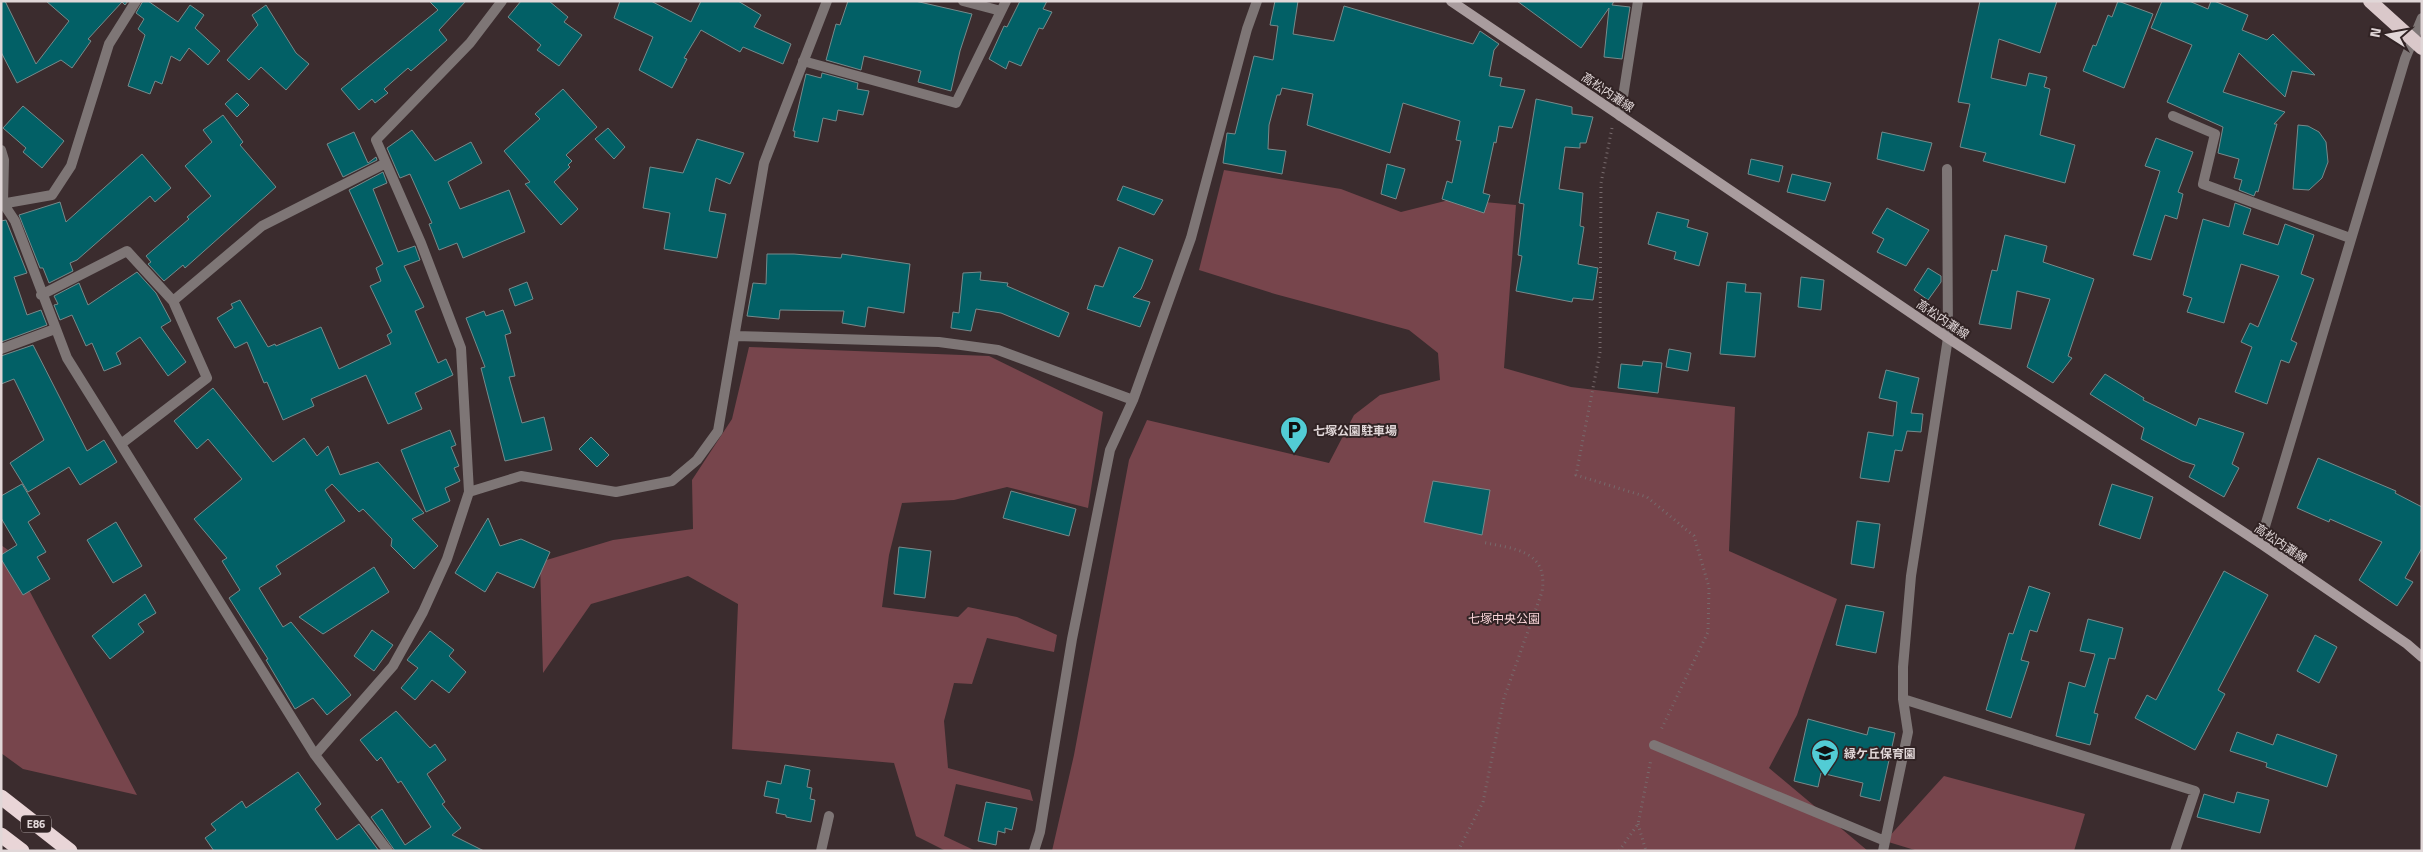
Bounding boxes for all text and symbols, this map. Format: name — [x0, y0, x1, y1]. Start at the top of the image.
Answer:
north arrow — [2363, 10, 2413, 60]
text: N — [2364, 26, 2386, 39]
street label: 高松内灘線 — [1578, 67, 1638, 117]
street label: 高松内灘線 — [1913, 294, 1973, 344]
parking icon: 七塚公園駐車場 — [1279, 415, 1309, 454]
place label: 七塚公園駐車場 — [1313, 421, 1397, 440]
street label: 高松内灘線 — [2251, 518, 2311, 568]
park label: 七塚中央公園 — [1468, 609, 1540, 628]
school or university icon: 緑ケ丘保育園 — [1810, 738, 1840, 777]
place label: 緑ケ丘保育園 — [1844, 744, 1916, 763]
road number: E86 — [21, 816, 51, 832]

